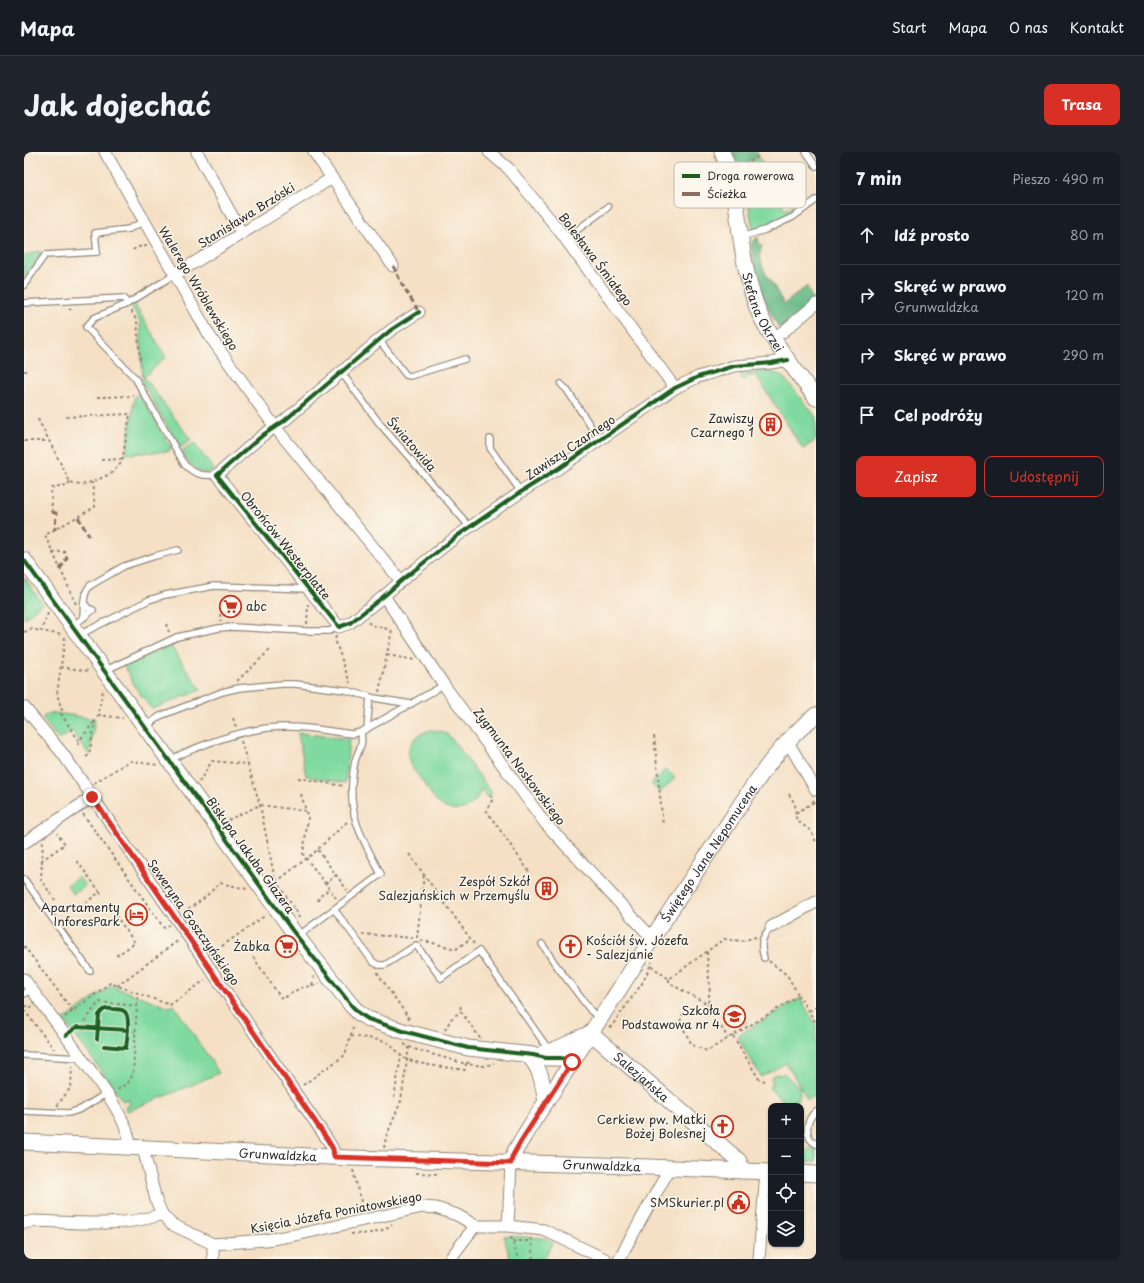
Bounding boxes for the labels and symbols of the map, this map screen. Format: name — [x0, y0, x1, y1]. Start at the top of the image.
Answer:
legend — [674, 162, 806, 208]
text: Droga rowerowa — [707, 167, 794, 184]
street label: Stanisława Brzóski — [194, 178, 298, 252]
text: Ścieżka — [707, 185, 747, 202]
street label: Bolesława Śmiałego — [555, 209, 637, 310]
street label: Walerego Wróblewskiego — [155, 222, 243, 354]
street label: Stefana Okrzei — [738, 270, 788, 355]
place label: Zawiszy Czarnego 1 — [690, 409, 754, 441]
street label: Zawiszy Czarnego — [521, 410, 619, 484]
building icon: Zawiszy Czarnego 1 — [757, 412, 783, 438]
street label: Światowida — [383, 413, 441, 476]
street label: Obrońców Westerplatte — [237, 487, 335, 603]
supermarket icon: abc — [218, 593, 244, 619]
place label: abc — [246, 597, 267, 615]
street label: Zygmunta Noskowskiego — [470, 703, 570, 829]
street label: Świętego Jana Nepomucena — [656, 780, 761, 926]
route end — [83, 788, 101, 806]
street label: Biskupa Jakuba Glazera — [203, 793, 300, 917]
street label: Seweryna Goszczyńskiego — [143, 855, 245, 989]
place label: Zespół Szkół Salezjańskich w Przemyślu — [379, 872, 530, 904]
building icon: Zespół Szkół Salezjańskich w Przemyślu — [533, 875, 559, 901]
place label: Apartamenty InforesPark — [41, 898, 120, 930]
hotel icon: Apartamenty InforesPark — [123, 901, 149, 927]
place label: Kościół św. Józefa - Salezjanie — [586, 931, 689, 963]
supermarket icon: Żabka — [273, 933, 299, 959]
church icon: Kościół św. Józefa - Salezjanie — [558, 934, 584, 960]
place label: Żabka — [233, 937, 271, 955]
place label: Szkoła Podstawowa nr 4 — [621, 1001, 721, 1033]
school or university icon: Szkoła Podstawowa nr 4 — [722, 1004, 748, 1030]
street label: Salezjańska — [610, 1048, 674, 1106]
route start — [563, 1053, 581, 1071]
place label: Cerkiew pw. Matki Bożej Bolesnej — [597, 1110, 706, 1142]
church icon: Cerkiew pw. Matki Bożej Bolesnej — [709, 1113, 735, 1139]
street label: Grunwaldzka — [238, 1144, 318, 1165]
street label: Grunwaldzka — [562, 1155, 641, 1176]
street label: Księcia Józefa Poniatowskiego — [249, 1187, 423, 1237]
public building icon: SMSkurier.pl — [726, 1189, 752, 1215]
place label: SMSkurier.pl — [650, 1193, 724, 1211]

